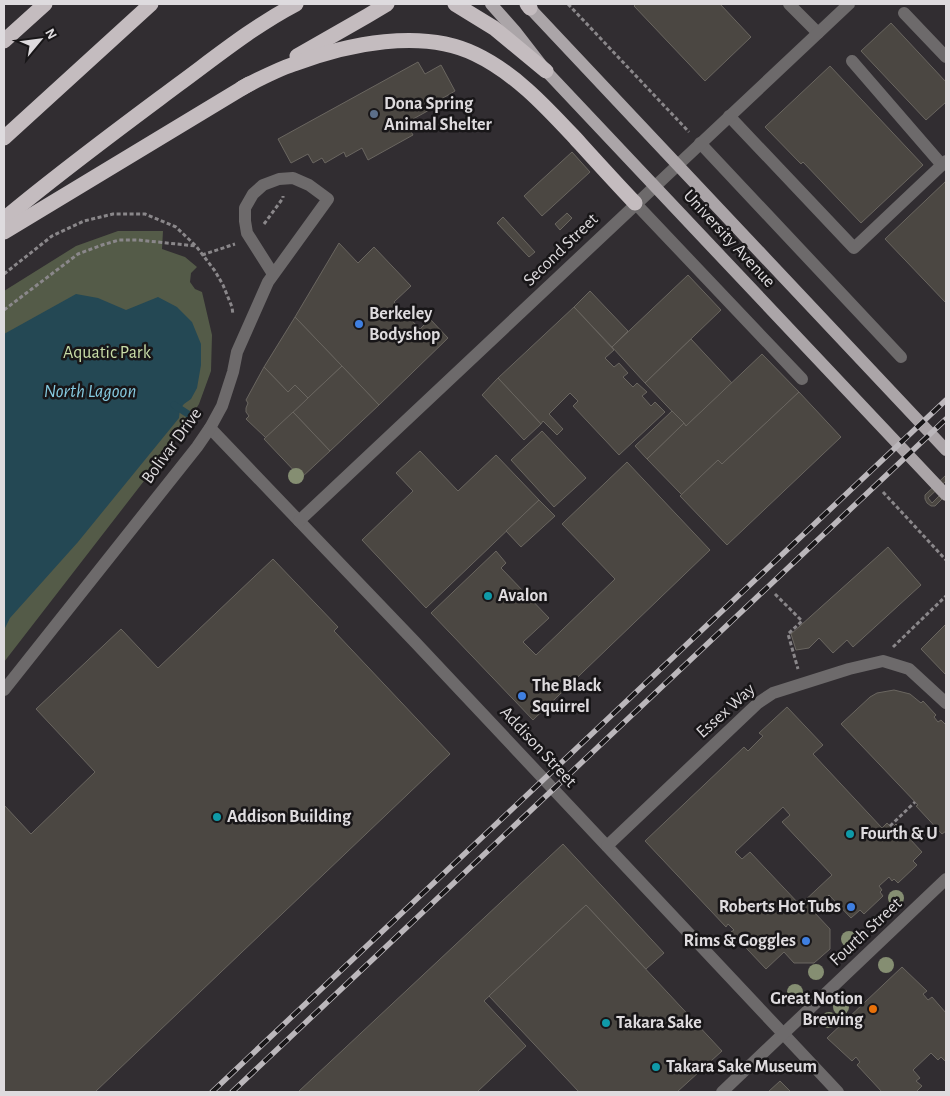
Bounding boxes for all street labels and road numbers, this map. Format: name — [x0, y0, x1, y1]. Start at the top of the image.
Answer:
street label: University Avenue — [679, 187, 779, 291]
street label: Second Street — [520, 210, 602, 290]
street label: Bolivar Drive — [139, 405, 205, 487]
street label: Essex Way — [693, 680, 759, 742]
street label: Addison Street — [496, 703, 580, 791]
street label: Fourth Street — [826, 894, 906, 970]

